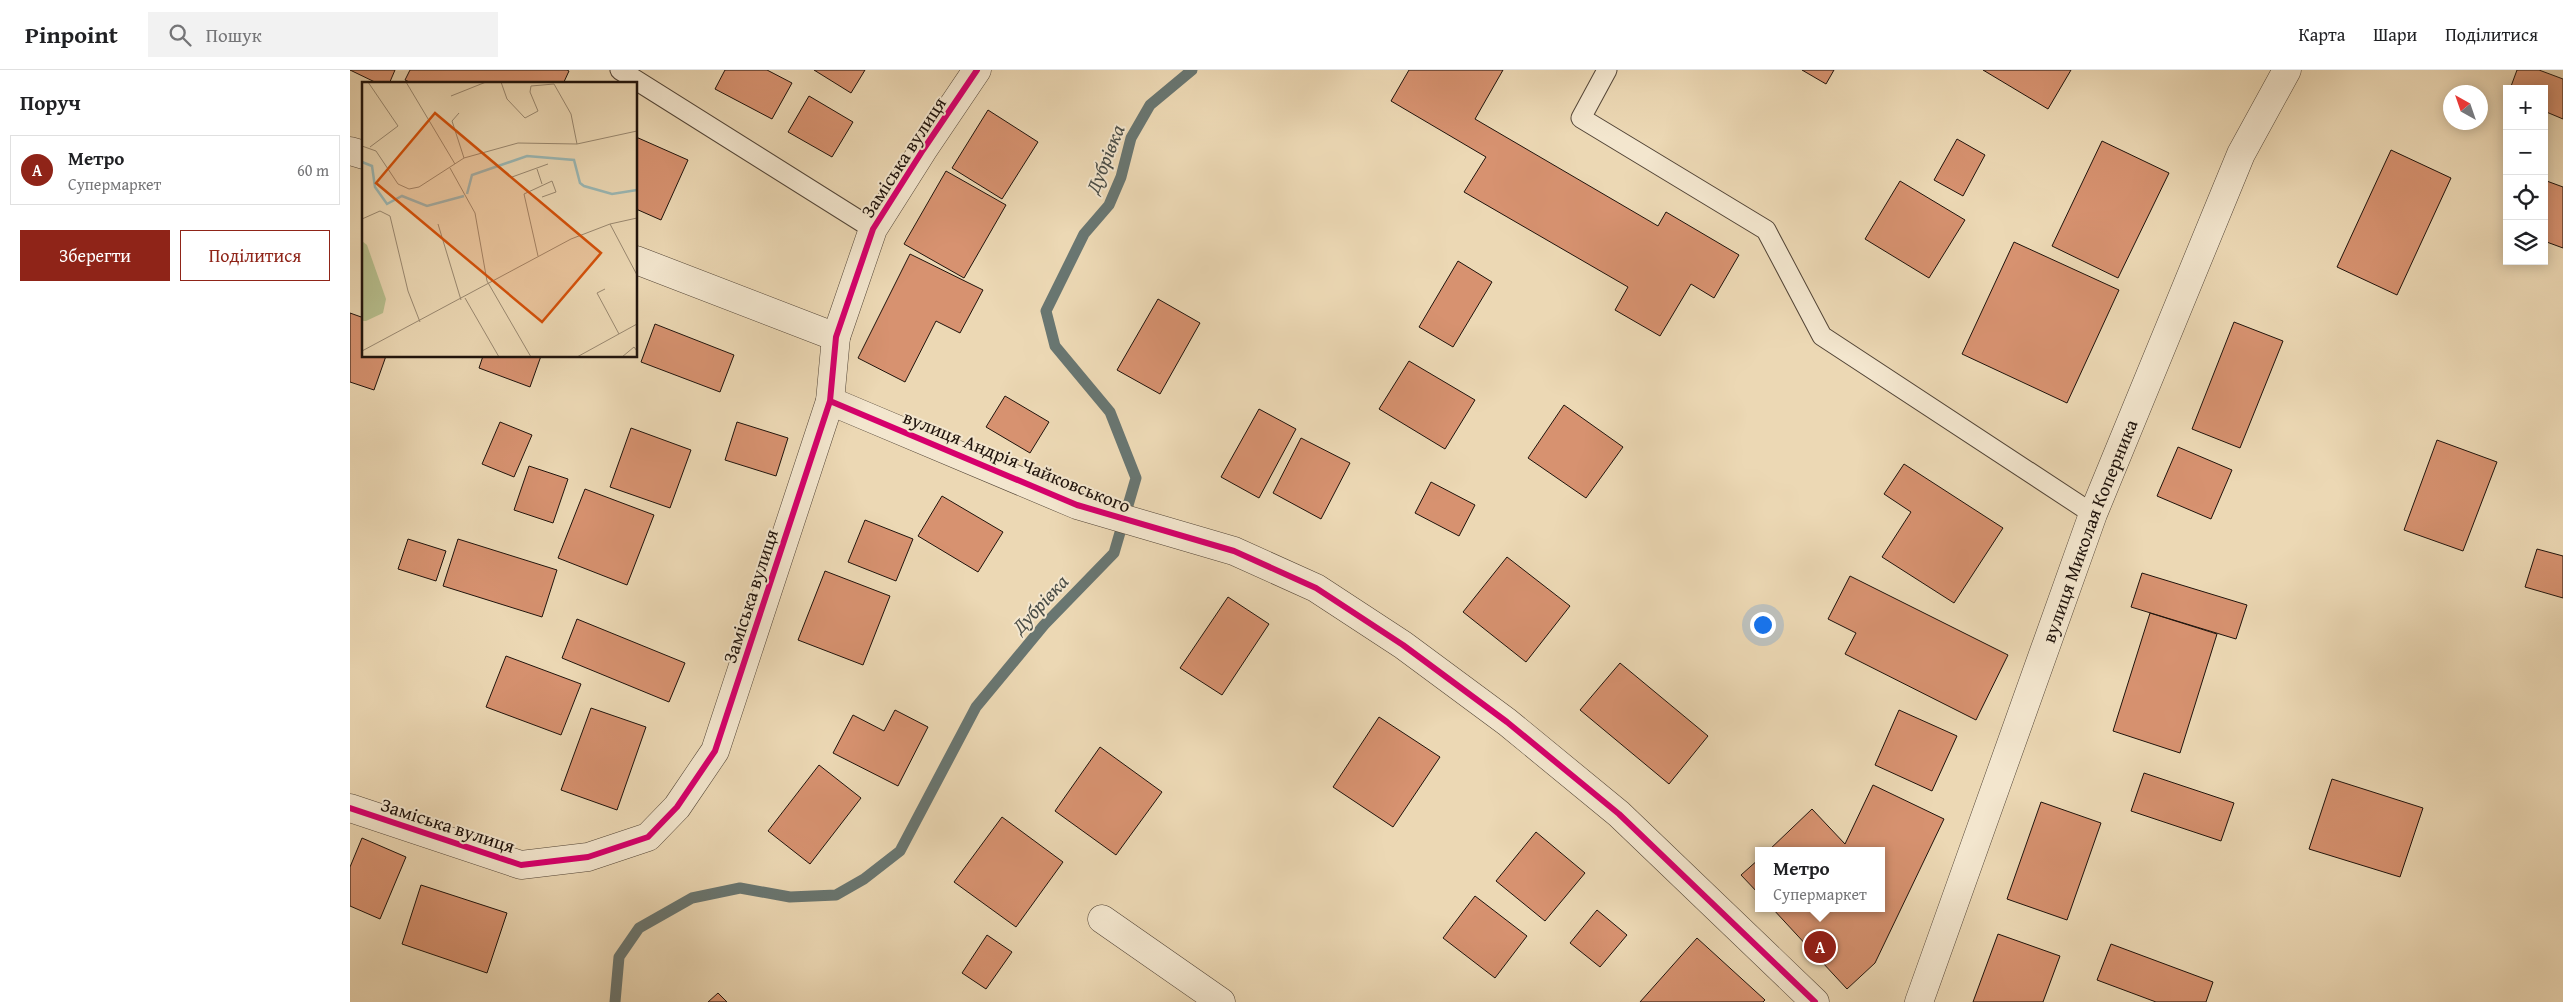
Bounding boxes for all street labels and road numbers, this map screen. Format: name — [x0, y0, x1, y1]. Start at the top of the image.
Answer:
street label: Заміська вулиця — [853, 91, 953, 223]
street label: вулиця Андрія Чайковського — [899, 402, 1135, 520]
street label: вулиця Миколая Коперника — [2034, 415, 2145, 647]
street label: Заміська вулиця — [715, 525, 785, 667]
street label: Заміська вулиця — [377, 790, 519, 860]

